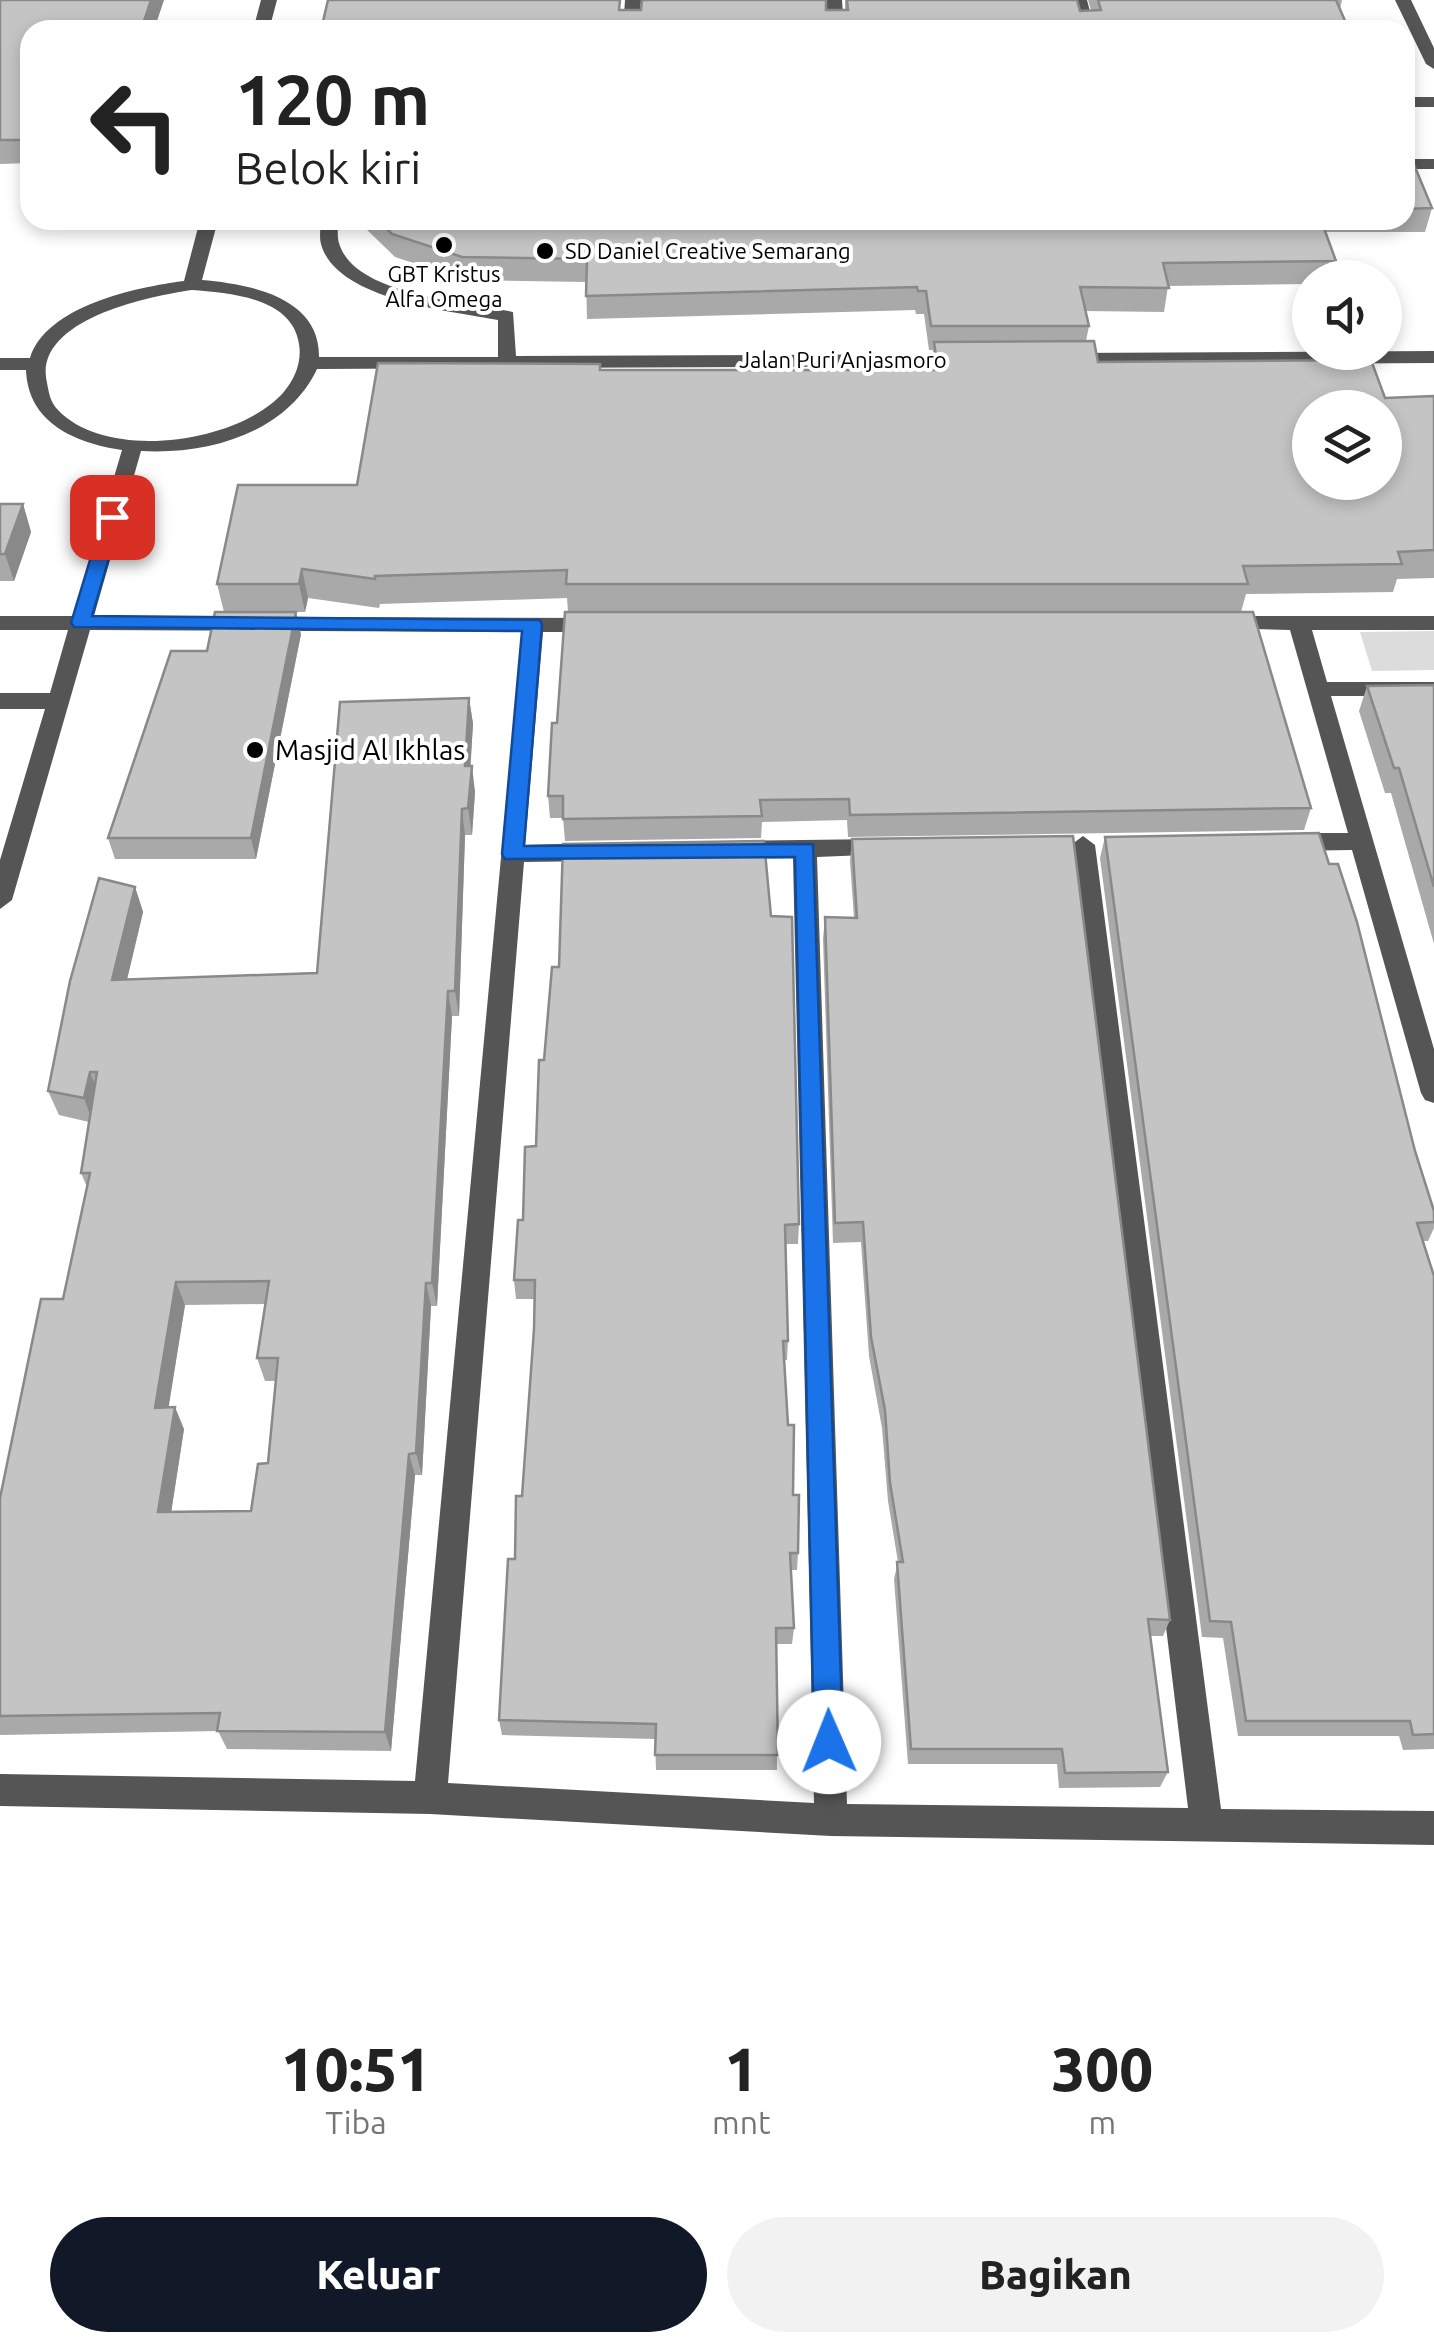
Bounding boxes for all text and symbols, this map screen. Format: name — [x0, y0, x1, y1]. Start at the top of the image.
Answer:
icon: left — [70, 60, 200, 190]
text: 120 m — [235, 60, 430, 138]
text: Belok kiri — [235, 142, 421, 193]
marker: GBT Kristus Alfa Omega — [433, 234, 455, 256]
place label: SD Daniel Creative Semarang — [565, 238, 851, 263]
marker: SD Daniel Creative Semarang — [534, 240, 556, 262]
map controls — [1292, 260, 1402, 500]
button: sound — [1292, 260, 1402, 370]
place label: GBT Kristus Alfa Omega — [386, 261, 502, 311]
street label: Jalan Puri Anjasmoro — [739, 347, 947, 372]
button: layers — [1292, 390, 1402, 500]
pin — [70, 475, 155, 560]
icon: arrive — [85, 490, 140, 545]
place label: Masjid Al Ikhlas — [275, 734, 465, 765]
marker: Masjid Al Ikhlas — [244, 739, 266, 761]
position arrow — [777, 1690, 881, 1794]
text: 10:51 — [281, 2035, 431, 2102]
text: 1 — [724, 2035, 758, 2102]
text: 300 — [1052, 2035, 1153, 2102]
text: Tiba — [325, 2104, 387, 2140]
text: mnt — [712, 2104, 771, 2140]
text: m — [1088, 2104, 1116, 2140]
button: Keluar — [50, 2217, 707, 2332]
button: Bagikan — [727, 2217, 1384, 2332]

